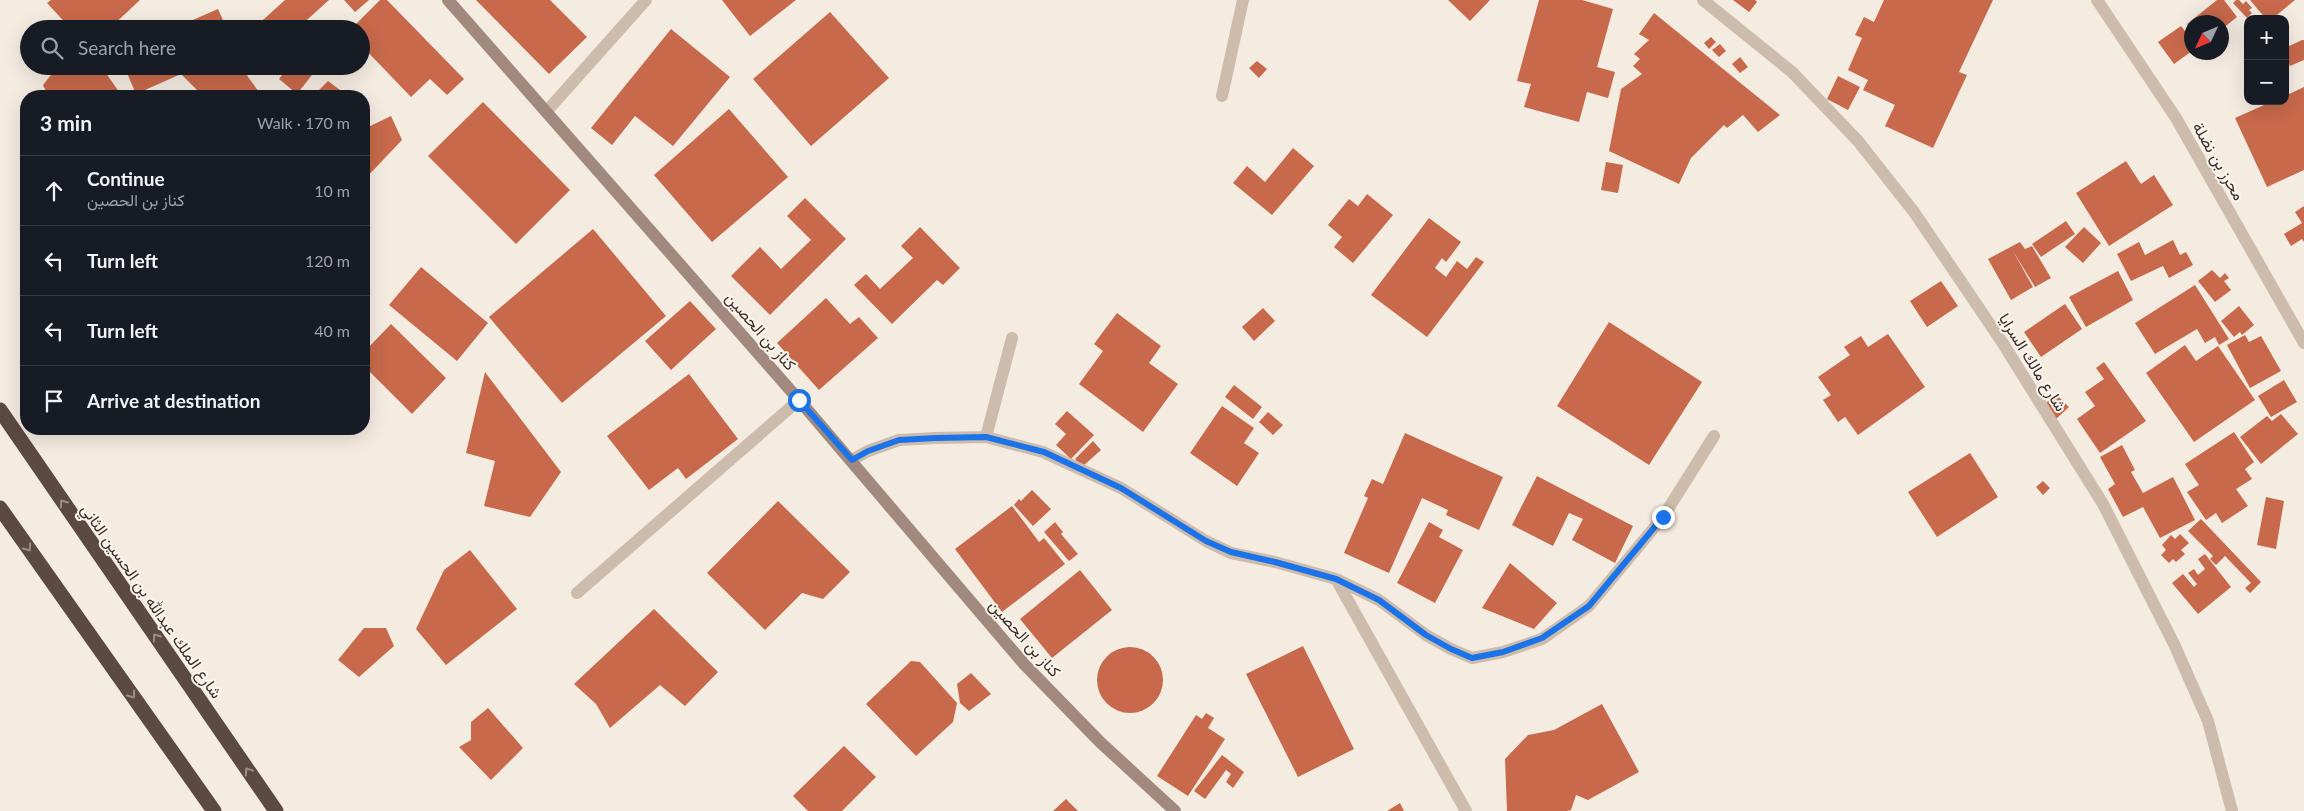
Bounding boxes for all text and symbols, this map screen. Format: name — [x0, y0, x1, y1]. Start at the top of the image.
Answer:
north arrow — [2184, 15, 2229, 60]
map controls — [2244, 15, 2289, 105]
button: + — [2244, 15, 2289, 60]
search box — [20, 20, 370, 75]
icon: search — [38, 34, 66, 62]
text: Search here — [78, 36, 176, 59]
button: − — [2244, 60, 2289, 105]
text: 3 min — [40, 110, 92, 135]
text: Walk · 170 m — [257, 113, 350, 132]
street label: محرز بن نضلة — [2188, 118, 2249, 204]
text: Continue — [87, 167, 165, 190]
icon: ahead — [40, 177, 68, 205]
text: 10 m — [314, 181, 350, 200]
text: كناز بن الحصين — [87, 190, 184, 209]
icon: left — [40, 247, 68, 275]
text: Turn left — [87, 249, 158, 272]
text: 120 m — [305, 251, 350, 270]
street label: كناز بن الحصين — [721, 288, 801, 375]
street label: شارع مالك السرايا — [1993, 309, 2071, 416]
icon: left — [40, 317, 68, 345]
text: Turn left — [87, 319, 158, 342]
text: 40 m — [314, 321, 350, 340]
icon: arrive — [40, 387, 68, 415]
text: Arrive at destination — [87, 389, 260, 412]
route start — [788, 389, 811, 412]
one-way arrow — [60, 500, 69, 509]
street label: شارع الملك عبدالله بن الحسين الثاني — [74, 500, 227, 704]
route end — [1652, 506, 1675, 529]
one-way arrow — [22, 542, 31, 552]
street label: كناز بن الحصين — [984, 595, 1065, 682]
one-way arrow — [153, 633, 162, 643]
one-way arrow — [126, 689, 135, 699]
one-way arrow — [245, 767, 254, 776]

